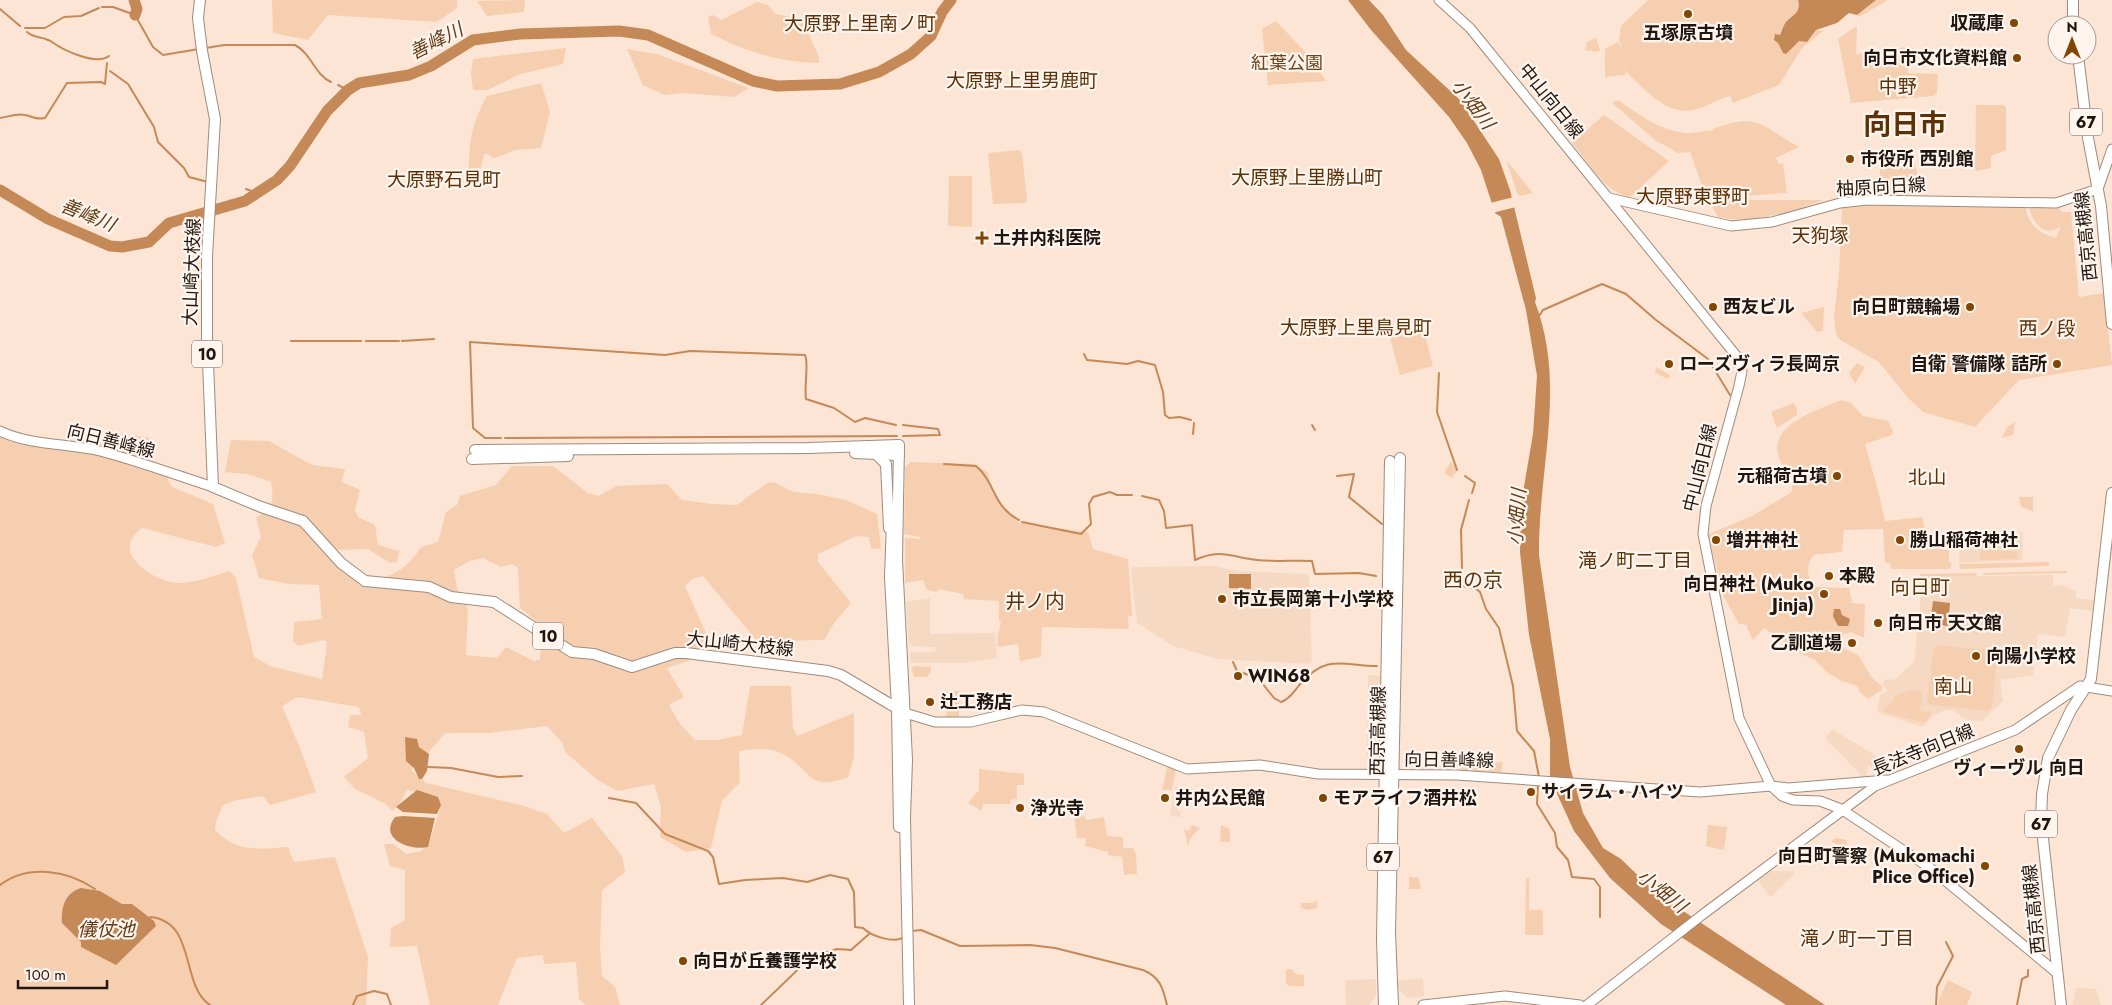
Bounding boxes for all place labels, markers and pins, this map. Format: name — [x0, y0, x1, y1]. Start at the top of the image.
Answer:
marker: 五塚原古墳 — [1682, 8, 1694, 20]
place label: 収蔵庫 — [1950, 10, 2004, 36]
marker: 収蔵庫 — [2008, 17, 2020, 29]
place label: 五塚原古墳 — [1643, 20, 1733, 46]
place label: 向日市文化資料館 — [1863, 45, 2007, 71]
marker: 向日市文化資料館 — [2011, 52, 2023, 64]
place label: 市役所 西別館 — [1860, 146, 1973, 172]
marker: 市役所 西別館 — [1844, 153, 1856, 165]
place label: 土井内科医院 — [993, 225, 1101, 251]
marker: 土井内科医院 — [975, 231, 989, 245]
place label: 西友ビル — [1723, 294, 1795, 320]
place label: 向日町競輪場 — [1852, 294, 1960, 320]
marker: 西友ビル — [1707, 301, 1719, 313]
marker: 向日町競輪場 — [1964, 301, 1976, 313]
place label: ローズヴィラ長岡京 — [1679, 351, 1840, 377]
place label: 自衛 警備隊 詰所 — [1910, 351, 2047, 377]
marker: ローズヴィラ長岡京 — [1663, 358, 1675, 370]
marker: 自衛 警備隊 詰所 — [2051, 358, 2063, 370]
place label: 元稲荷古墳 — [1737, 463, 1827, 489]
marker: 元稲荷古墳 — [1831, 470, 1843, 482]
place label: 増井神社 — [1726, 527, 1798, 553]
place label: 勝山稲荷神社 — [1910, 527, 2018, 553]
marker: 増井神社 — [1710, 534, 1722, 546]
marker: 勝山稲荷神社 — [1894, 534, 1906, 546]
place label: 本殿 — [1839, 563, 1875, 589]
marker: 本殿 — [1823, 570, 1835, 582]
place label: 向日神社 (Muko Jinja) — [1683, 571, 1814, 618]
place label: 市立長岡第十小学校 — [1232, 586, 1394, 612]
marker: 向日神社 (Muko Jinja) — [1818, 588, 1830, 600]
marker: 市立長岡第十小学校 — [1216, 593, 1228, 605]
place label: 向日市 天文館 — [1888, 610, 2001, 636]
marker: 向日市 天文館 — [1872, 617, 1884, 629]
place label: 乙訓道場 — [1770, 630, 1842, 656]
marker: 乙訓道場 — [1846, 637, 1858, 649]
place label: 向陽小学校 — [1986, 643, 2076, 669]
marker: 向陽小学校 — [1970, 650, 1982, 662]
place label: WIN68 — [1248, 663, 1311, 689]
marker: WIN68 — [1232, 670, 1244, 682]
place label: 辻工務店 — [940, 689, 1012, 715]
marker: 辻工務店 — [924, 696, 936, 708]
marker: ヴィーヴル 向日 — [2013, 743, 2025, 755]
place label: ヴィーヴル 向日 — [1953, 755, 2085, 781]
place label: サイラム・ハイツ — [1541, 779, 1684, 805]
place label: 井内公民館 — [1175, 785, 1265, 811]
place label: モアライフ酒井松 — [1333, 785, 1477, 811]
marker: サイラム・ハイツ — [1525, 786, 1537, 798]
marker: 井内公民館 — [1159, 792, 1171, 804]
marker: モアライフ酒井松 — [1317, 792, 1329, 804]
place label: 浄光寺 — [1030, 795, 1084, 821]
marker: 浄光寺 — [1014, 802, 1026, 814]
place label: 向日町警察 (Mukomachi Plice Office) — [1778, 843, 1975, 890]
marker: 向日町警察 (Mukomachi Plice Office) — [1979, 860, 1991, 872]
place label: 向日が丘養護学校 — [693, 948, 837, 974]
marker: 向日が丘養護学校 — [677, 955, 689, 967]

